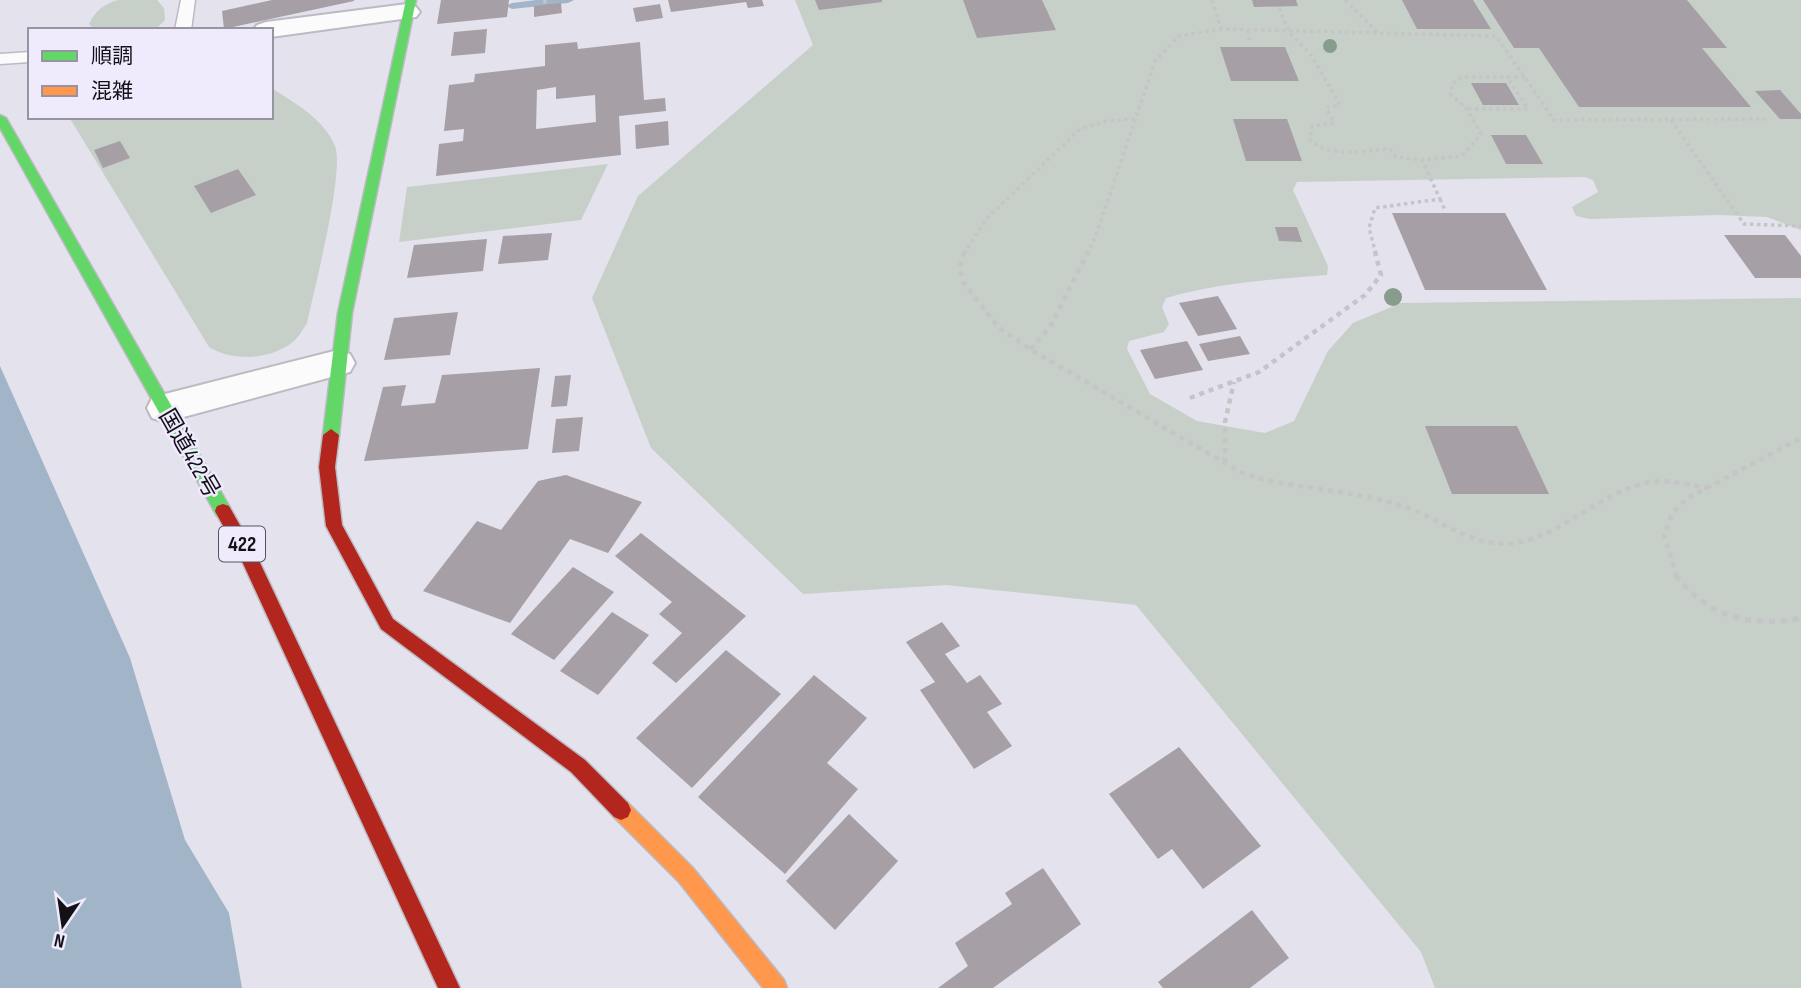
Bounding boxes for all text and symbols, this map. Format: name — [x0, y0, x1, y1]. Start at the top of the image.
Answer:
legend — [28, 28, 273, 119]
text: 順調 — [91, 44, 133, 69]
text: 混雑 — [91, 79, 133, 104]
street label: 国道422号 — [153, 404, 226, 503]
road number: 422 — [219, 526, 265, 562]
north arrow — [28, 890, 98, 960]
text: N — [52, 928, 67, 952]

